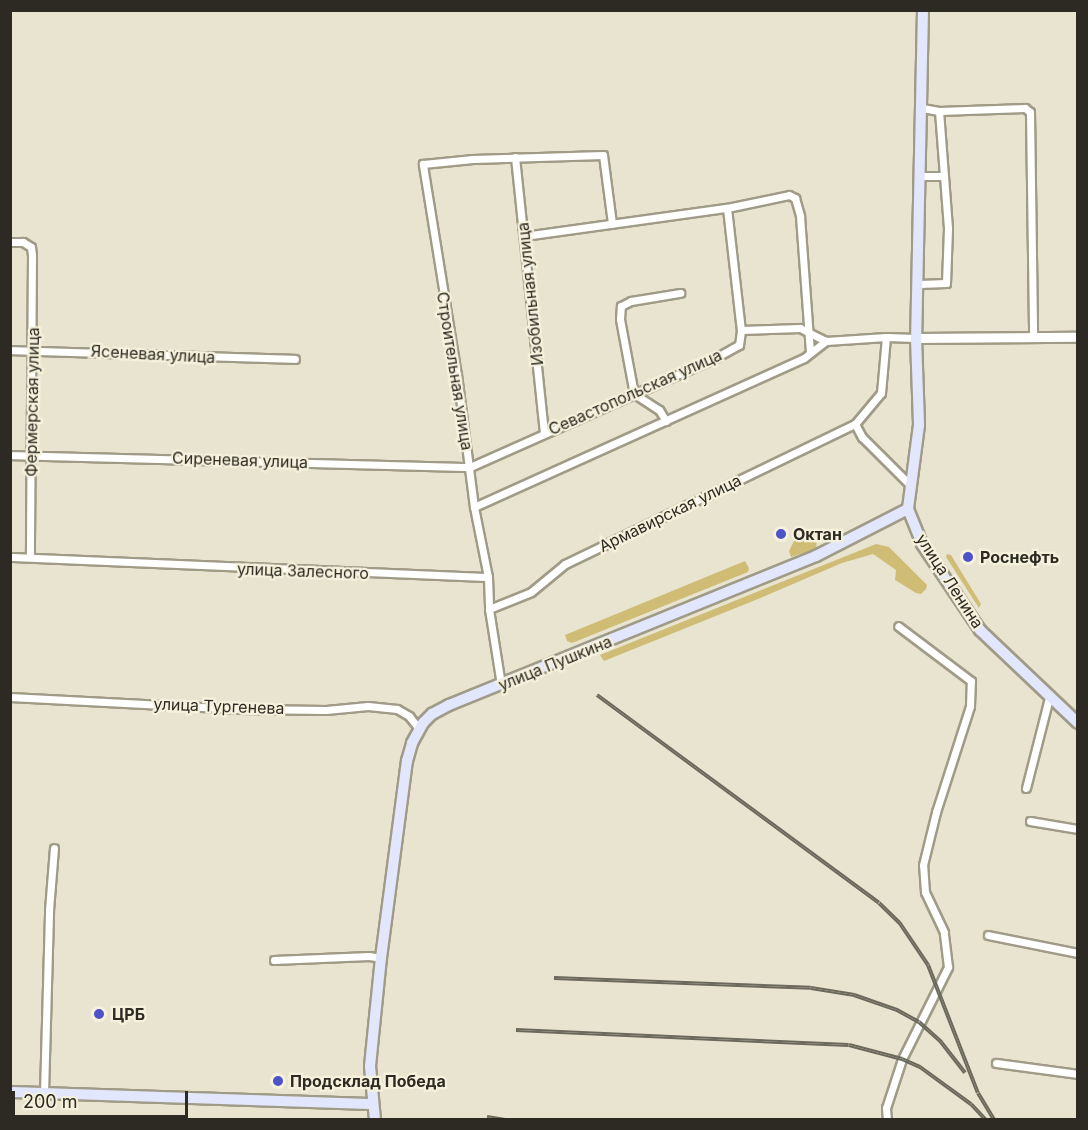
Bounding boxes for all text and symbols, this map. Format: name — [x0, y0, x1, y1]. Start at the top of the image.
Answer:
street label: Изобильная улица — [513, 221, 547, 367]
street label: Строительная улица — [433, 290, 477, 452]
street label: Фермерская улица — [21, 327, 43, 477]
street label: Ясеневая улица — [90, 341, 216, 367]
street label: Севастопольская улица — [545, 345, 725, 439]
street label: Сиреневая улица — [172, 448, 308, 472]
street label: Армавирская улица — [596, 470, 744, 556]
place label: Октан — [793, 524, 842, 544]
marker: Октан — [774, 527, 788, 541]
street label: улица Ленина — [912, 530, 988, 632]
place label: Роснефть — [980, 547, 1059, 567]
marker: Роснефть — [961, 550, 975, 564]
street label: улица Залесного — [237, 559, 369, 583]
street label: улица Пушкина — [495, 631, 615, 695]
street label: улица Тургенева — [153, 694, 285, 718]
place label: ЦРБ — [112, 1004, 145, 1024]
marker: ЦРБ — [90, 1005, 108, 1023]
place label: Продсклад Победа — [290, 1071, 446, 1091]
marker: Продсклад Победа — [271, 1074, 285, 1088]
scale bar — [15, 1079, 190, 1117]
text: 200 m — [23, 1091, 78, 1112]

